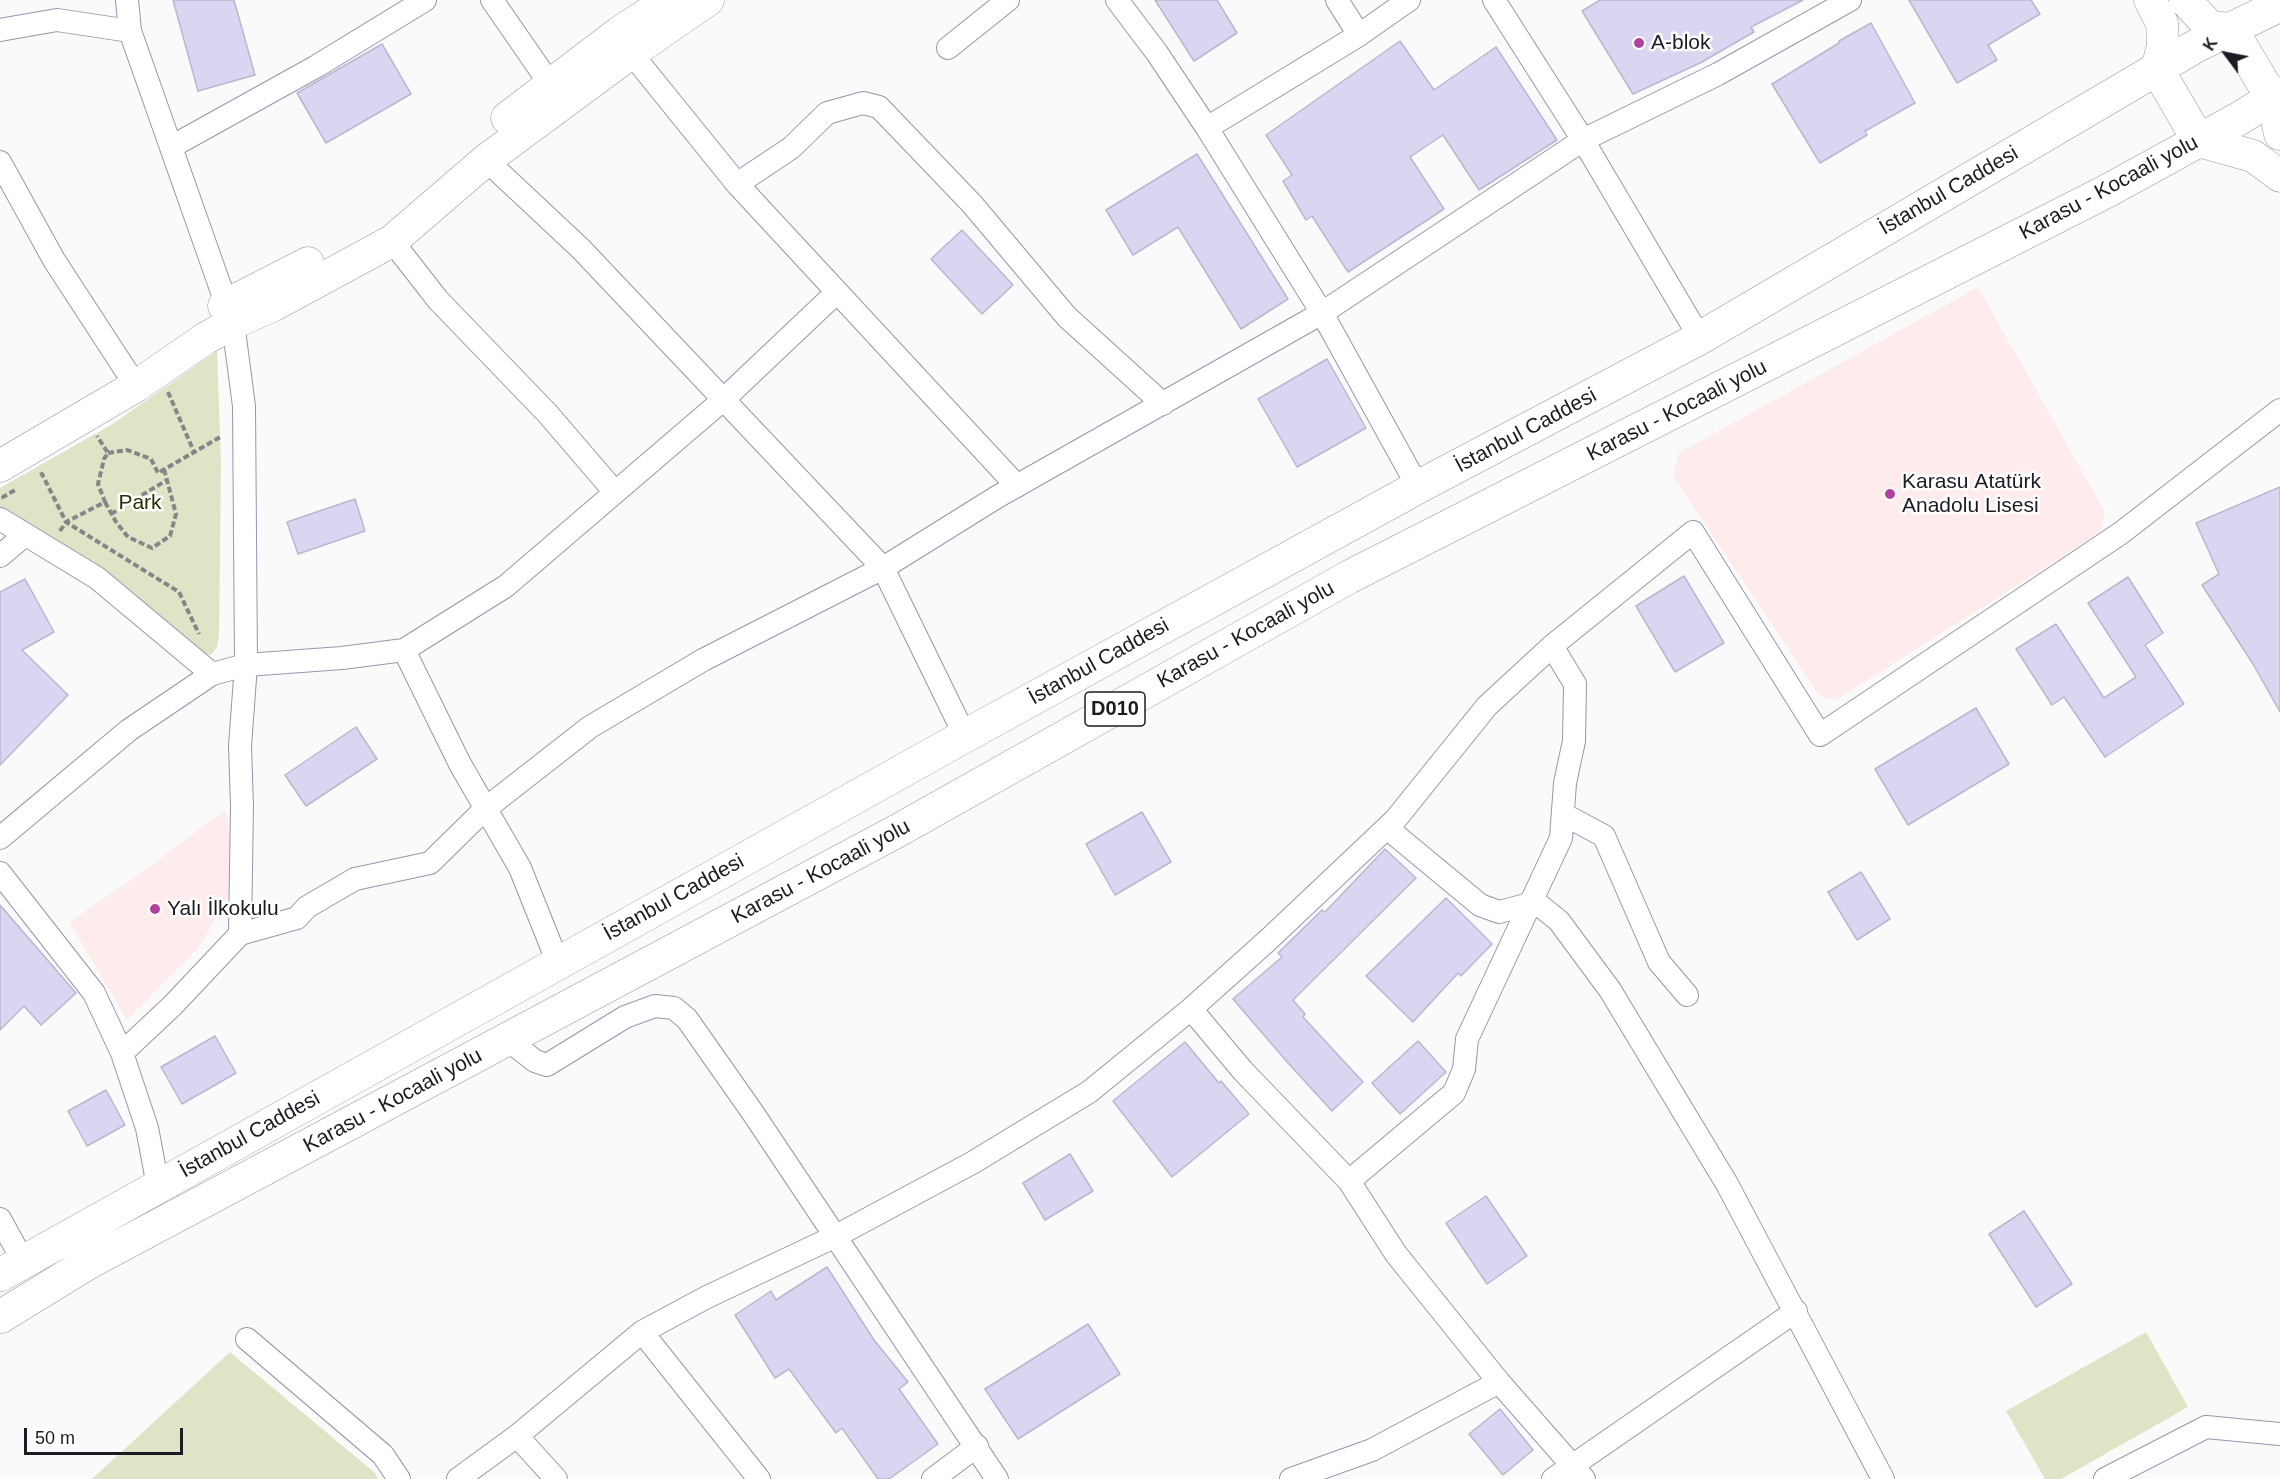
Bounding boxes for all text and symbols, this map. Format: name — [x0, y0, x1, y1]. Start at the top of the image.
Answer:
north arrow — [2196, 24, 2256, 84]
place label: A-blok — [1651, 30, 1711, 56]
text: K — [2200, 35, 2221, 54]
marker: A-blok — [1632, 36, 1646, 50]
street label: Karasu - Kocaali yolu — [2015, 130, 2203, 246]
street label: İstanbul Caddesi — [1875, 141, 2023, 241]
street label: Karasu - Kocaali yolu — [1583, 355, 1771, 467]
street label: İstanbul Caddesi — [1451, 383, 1601, 479]
place label: Karasu Atatürk Anadolu Lisesi — [1902, 469, 2041, 519]
marker: Karasu Atatürk Anadolu Lisesi — [1883, 487, 1897, 501]
park label: Park — [118, 490, 162, 516]
street label: Karasu - Kocaali yolu — [1153, 576, 1339, 694]
street label: İstanbul Caddesi — [1024, 613, 1174, 711]
road number: D010 — [1085, 692, 1145, 726]
street label: Karasu - Kocaali yolu — [727, 814, 915, 930]
street label: İstanbul Caddesi — [599, 849, 749, 947]
place label: Yalı İlkokulu — [167, 896, 279, 922]
marker: Yalı İlkokulu — [148, 902, 162, 916]
street label: Karasu - Kocaali yolu — [299, 1043, 487, 1159]
street label: İstanbul Caddesi — [175, 1086, 325, 1184]
scale bar — [27, 1416, 186, 1454]
text: 50 m — [35, 1428, 75, 1448]

